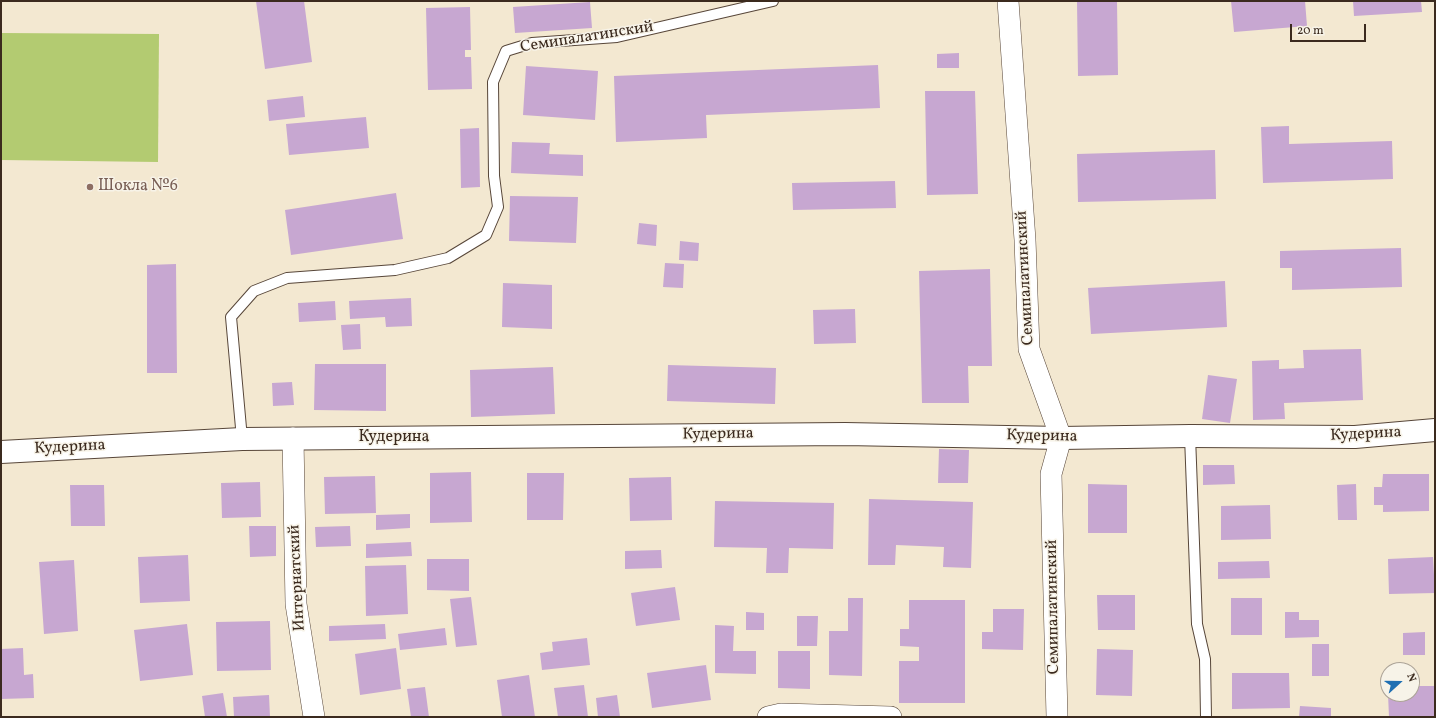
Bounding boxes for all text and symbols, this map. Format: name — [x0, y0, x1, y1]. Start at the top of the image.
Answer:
scale bar — [1292, 16, 1368, 42]
street label: Семипалатинский — [519, 18, 655, 58]
text: 20 m — [1297, 23, 1324, 39]
place label: Шокла №6 — [98, 177, 178, 197]
marker: Шокла №6 — [85, 182, 95, 192]
street label: Семипалатинский — [1013, 210, 1039, 346]
street label: Кудерина — [1330, 424, 1402, 446]
street label: Кудерина — [682, 425, 754, 445]
street label: Кудерина — [1006, 427, 1078, 447]
street label: Кудерина — [358, 428, 430, 448]
street label: Кудерина — [34, 437, 106, 459]
street label: Интернатский — [286, 524, 310, 632]
street label: Семипалатинский — [1043, 540, 1065, 674]
north arrow — [1380, 662, 1420, 702]
text: N — [1402, 671, 1419, 684]

